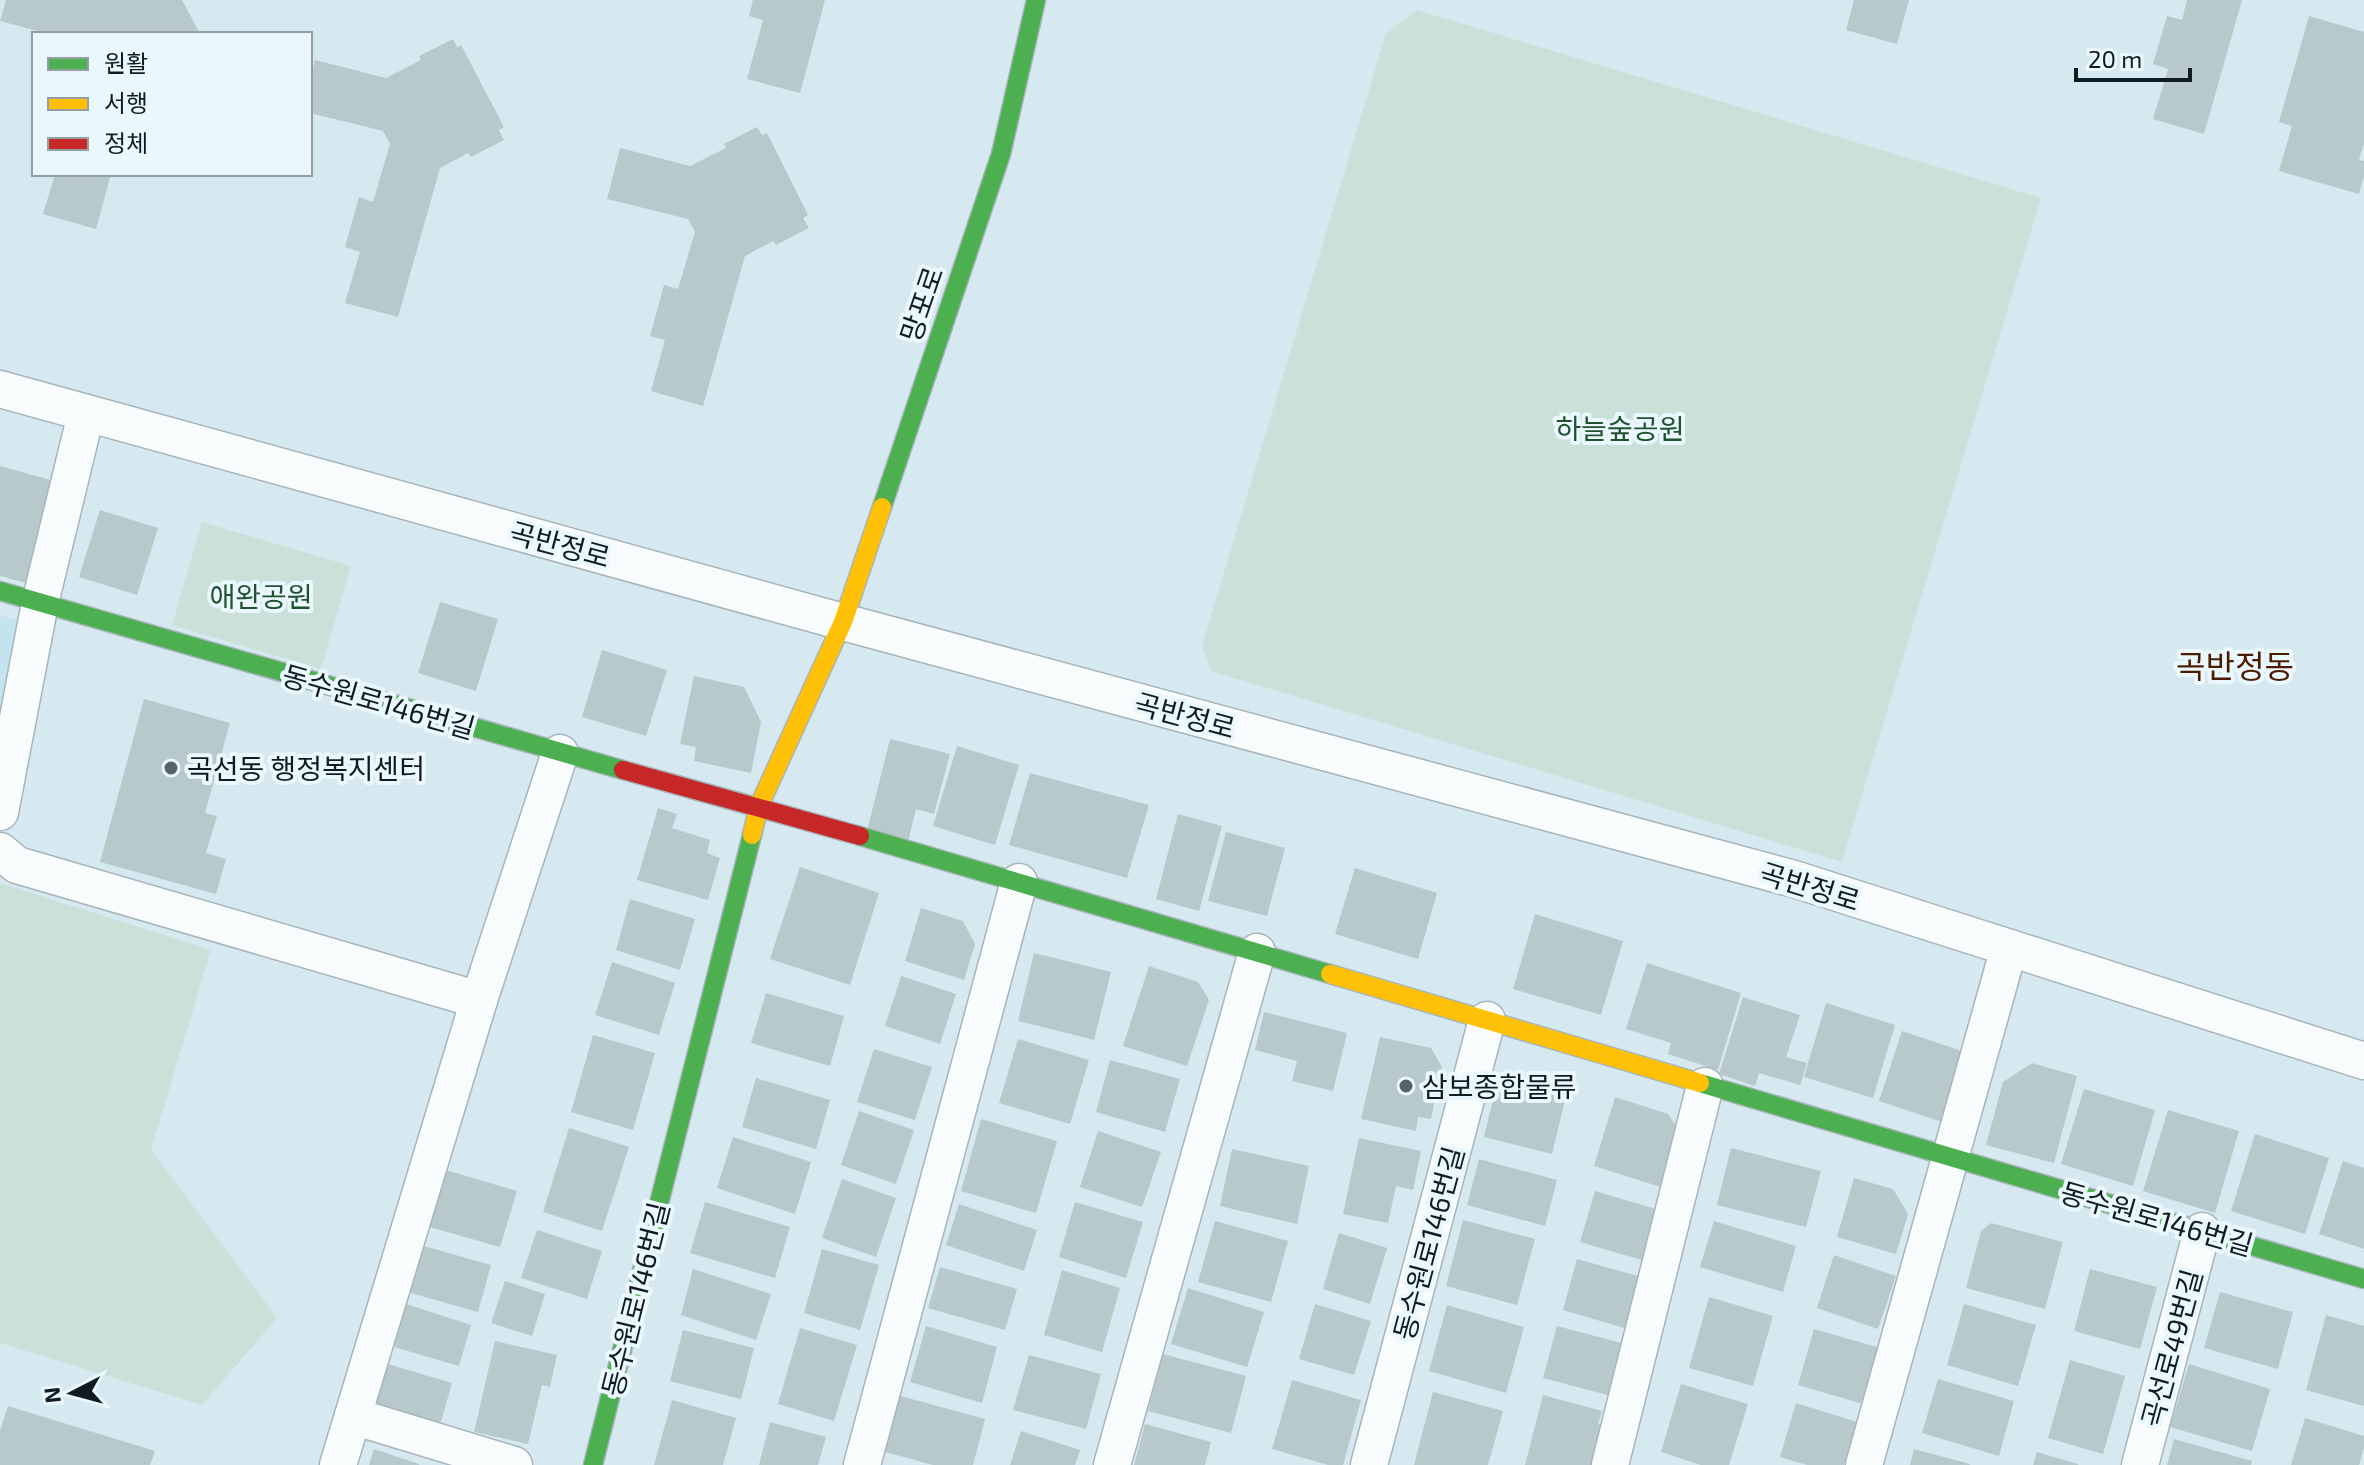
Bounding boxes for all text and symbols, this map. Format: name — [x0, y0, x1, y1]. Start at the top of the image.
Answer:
legend — [32, 32, 312, 176]
scale bar — [2076, 32, 2190, 82]
text: 20 m — [2088, 44, 2142, 73]
text: 원활 — [104, 48, 148, 77]
text: 서행 — [104, 88, 148, 117]
text: 정체 — [104, 128, 148, 157]
street label: 망포로 — [892, 262, 950, 346]
park label: 하늘숲공원 — [1556, 411, 1684, 445]
street label: 곡반정로 — [506, 514, 614, 574]
park label: 애완공원 — [209, 579, 313, 613]
district label: 곡반정동 — [2176, 646, 2294, 684]
street label: 동수원로146번길 — [279, 657, 479, 745]
street label: 곡반정로 — [1131, 685, 1239, 745]
place label: 곡선동 행정복지센터 — [187, 751, 425, 785]
marker: 곡선동 행정복지센터 — [162, 759, 180, 777]
street label: 곡반정로 — [1756, 855, 1864, 917]
place label: 삼보종합물류 — [1422, 1069, 1577, 1103]
marker: 삼보종합물류 — [1397, 1077, 1415, 1095]
street label: 동수원로146번길 — [1386, 1143, 1470, 1343]
street label: 동수원로146번길 — [2057, 1174, 2257, 1262]
street label: 동수원로146번길 — [594, 1198, 676, 1400]
street label: 곡선로49번길 — [2134, 1265, 2208, 1431]
north arrow — [32, 1353, 112, 1433]
text: N — [37, 1386, 65, 1404]

